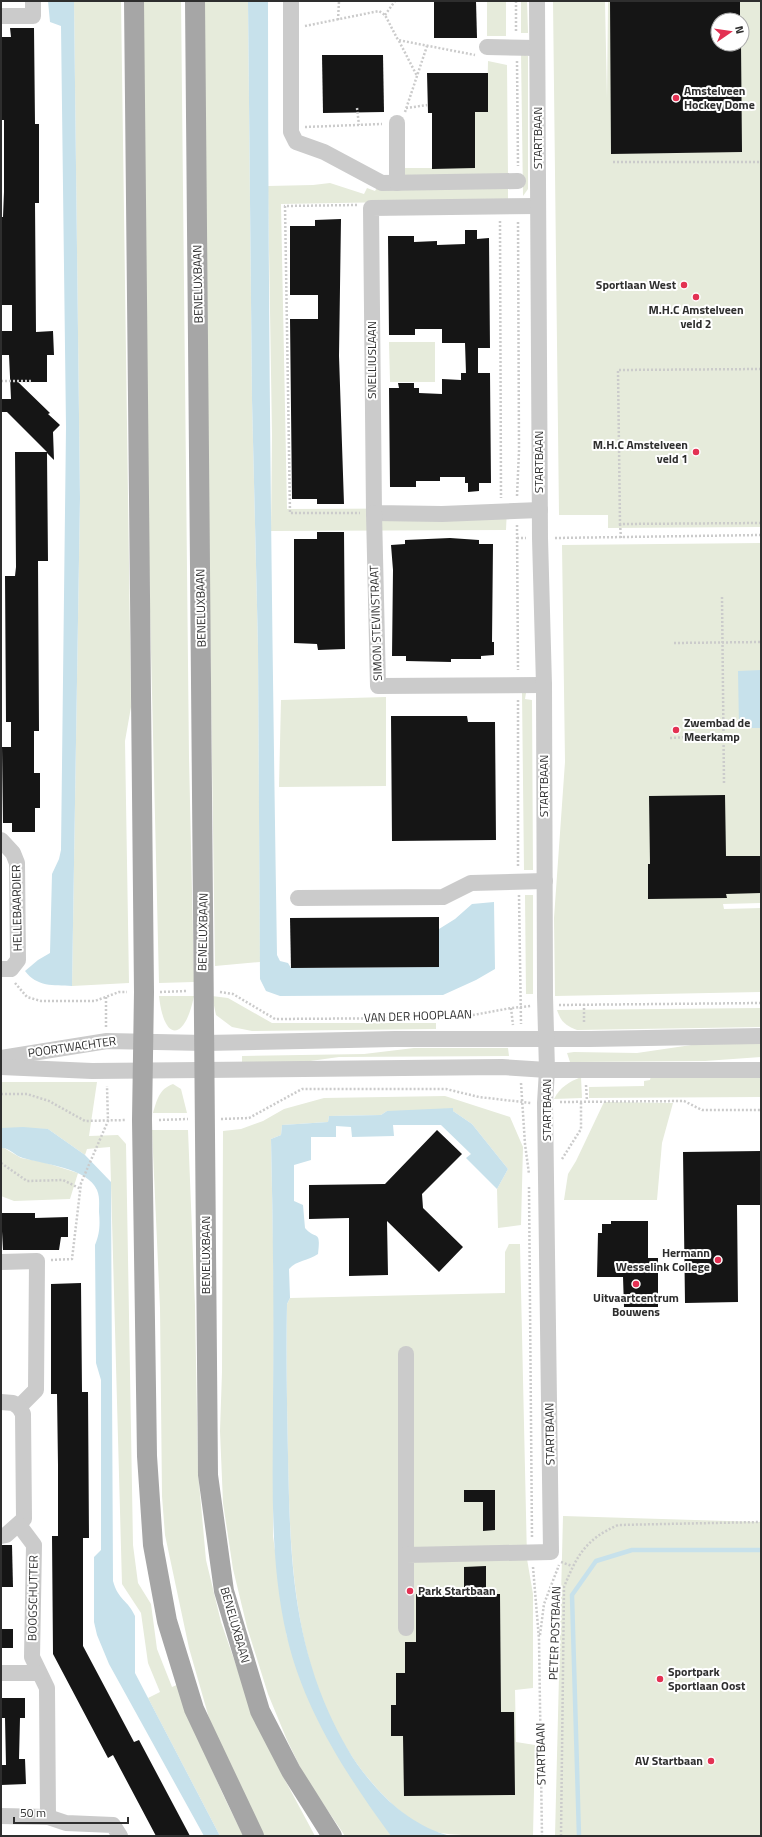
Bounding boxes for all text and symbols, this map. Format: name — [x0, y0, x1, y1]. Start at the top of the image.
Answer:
north arrow — [710, 12, 750, 52]
text: N — [731, 24, 748, 35]
place label: Amstelveen Hockey Dome — [684, 81, 755, 114]
marker: Amstelveen Hockey Dome — [671, 93, 681, 103]
street label: STARTBAAN — [528, 107, 547, 169]
street label: BENELUXBAAN — [187, 245, 208, 323]
place label: Sportlaan West — [596, 275, 677, 294]
marker: Sportlaan West — [679, 280, 689, 290]
marker: M.H.C Amstelveen veld 2 — [691, 292, 701, 302]
place label: M.H.C Amstelveen veld 2 — [648, 300, 744, 333]
street label: SNELLIUSLAAN — [362, 321, 381, 399]
street label: STARTBAAN — [529, 431, 548, 493]
place label: M.H.C Amstelveen veld 1 — [593, 435, 688, 468]
marker: M.H.C Amstelveen veld 1 — [691, 447, 701, 457]
street label: SIMON STEVINSTRAAT — [364, 564, 387, 681]
street label: BENELUXBAAN — [190, 569, 211, 647]
place label: Zwembad de Meerkamp — [684, 713, 750, 746]
marker: Zwembad de Meerkamp — [671, 725, 681, 735]
street label: STARTBAAN — [534, 755, 553, 817]
street label: HELLEBAARDIER — [6, 865, 27, 951]
street label: BENELUXBAAN — [192, 893, 213, 971]
street label: VAN DER HOOPLAAN — [364, 1004, 472, 1027]
street label: POORTWACHTER — [27, 1031, 117, 1062]
street label: STARTBAAN — [537, 1079, 556, 1141]
street label: BENELUXBAAN — [196, 1216, 215, 1294]
place label: Hermann Wesselink College — [616, 1243, 710, 1276]
marker: Hermann Wesselink College — [713, 1255, 723, 1265]
marker: Uitvaartcentrum Bouwens — [631, 1279, 641, 1289]
place label: Uitvaartcentrum Bouwens — [593, 1288, 679, 1321]
street label: STARTBAAN — [539, 1403, 560, 1466]
street label: BOOGSCHUTTER — [22, 1555, 43, 1641]
place label: Park Startbaan — [418, 1581, 496, 1600]
street label: BENELUXBAAN — [216, 1585, 255, 1665]
marker: Park Startbaan — [405, 1586, 415, 1596]
street label: PETER POSTBAAN — [543, 1586, 566, 1680]
place label: Sportpark Sportlaan Oost — [668, 1662, 746, 1695]
marker: Sportpark Sportlaan Oost — [655, 1674, 665, 1684]
street label: STARTBAAN — [530, 1723, 551, 1786]
place label: AV Startbaan — [635, 1751, 703, 1770]
marker: AV Startbaan — [706, 1756, 716, 1766]
scale bar — [14, 1799, 128, 1825]
text: 50 m — [20, 1803, 46, 1822]

